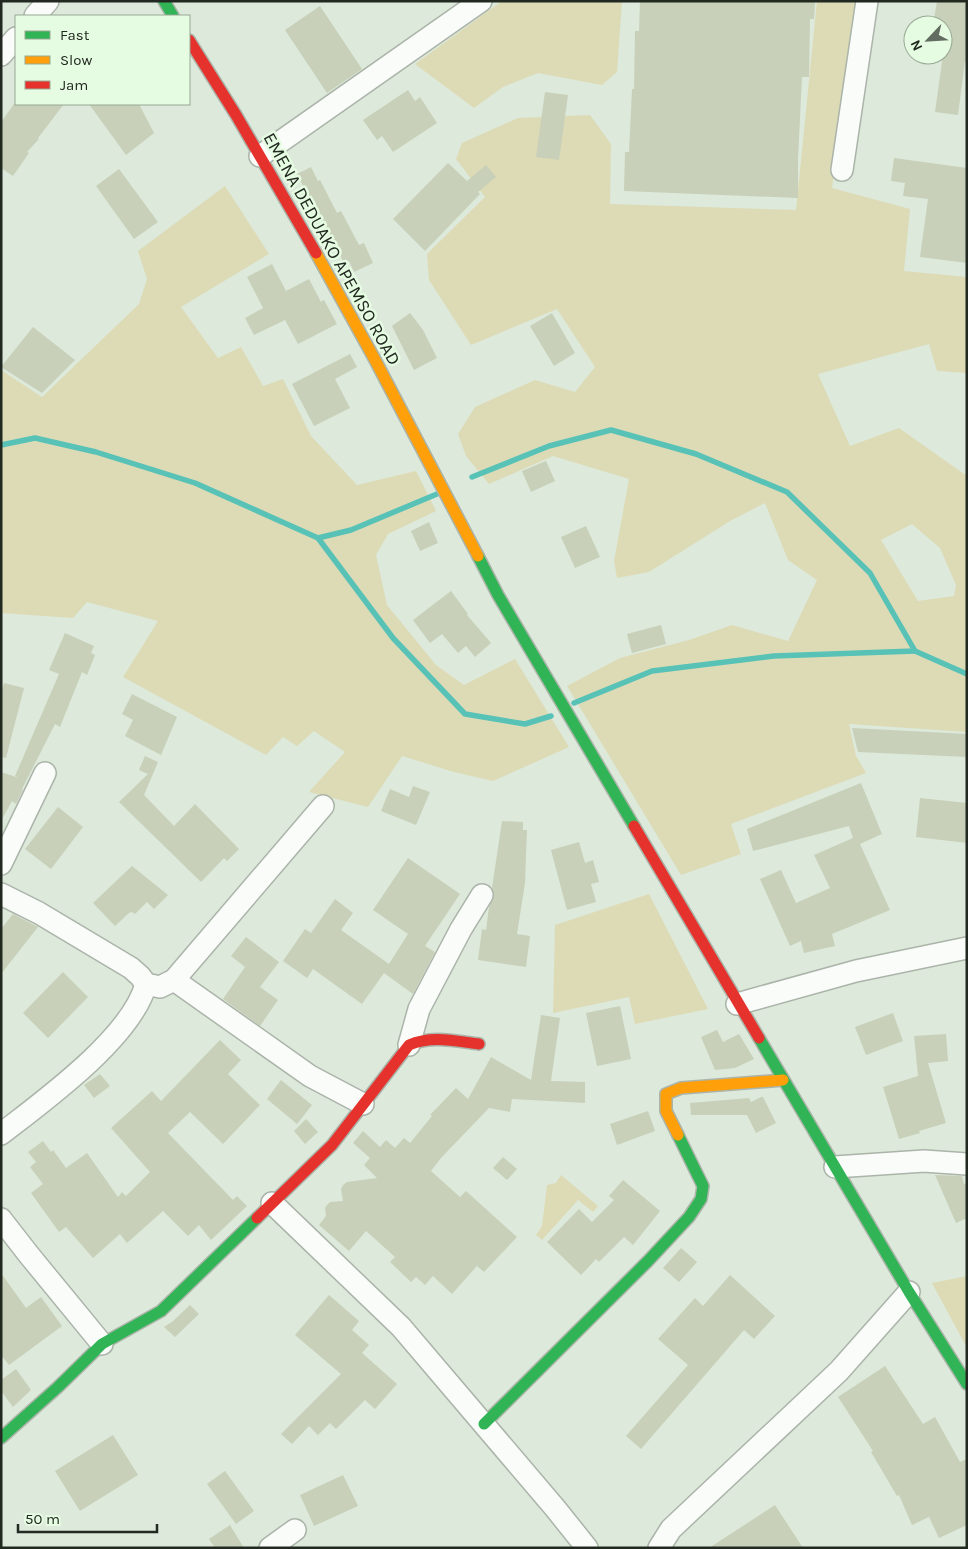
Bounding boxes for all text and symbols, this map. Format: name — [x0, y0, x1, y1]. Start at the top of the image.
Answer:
legend — [15, 15, 190, 105]
north arrow — [903, 15, 953, 65]
text: Fast — [60, 26, 90, 44]
text: N — [907, 37, 926, 53]
text: Slow — [60, 51, 92, 69]
text: Jam — [60, 76, 88, 94]
street label: EMENA DEDUAKO APEMSO ROAD — [259, 129, 405, 369]
scale bar — [18, 1502, 156, 1534]
text: 50 m — [25, 1510, 60, 1528]

